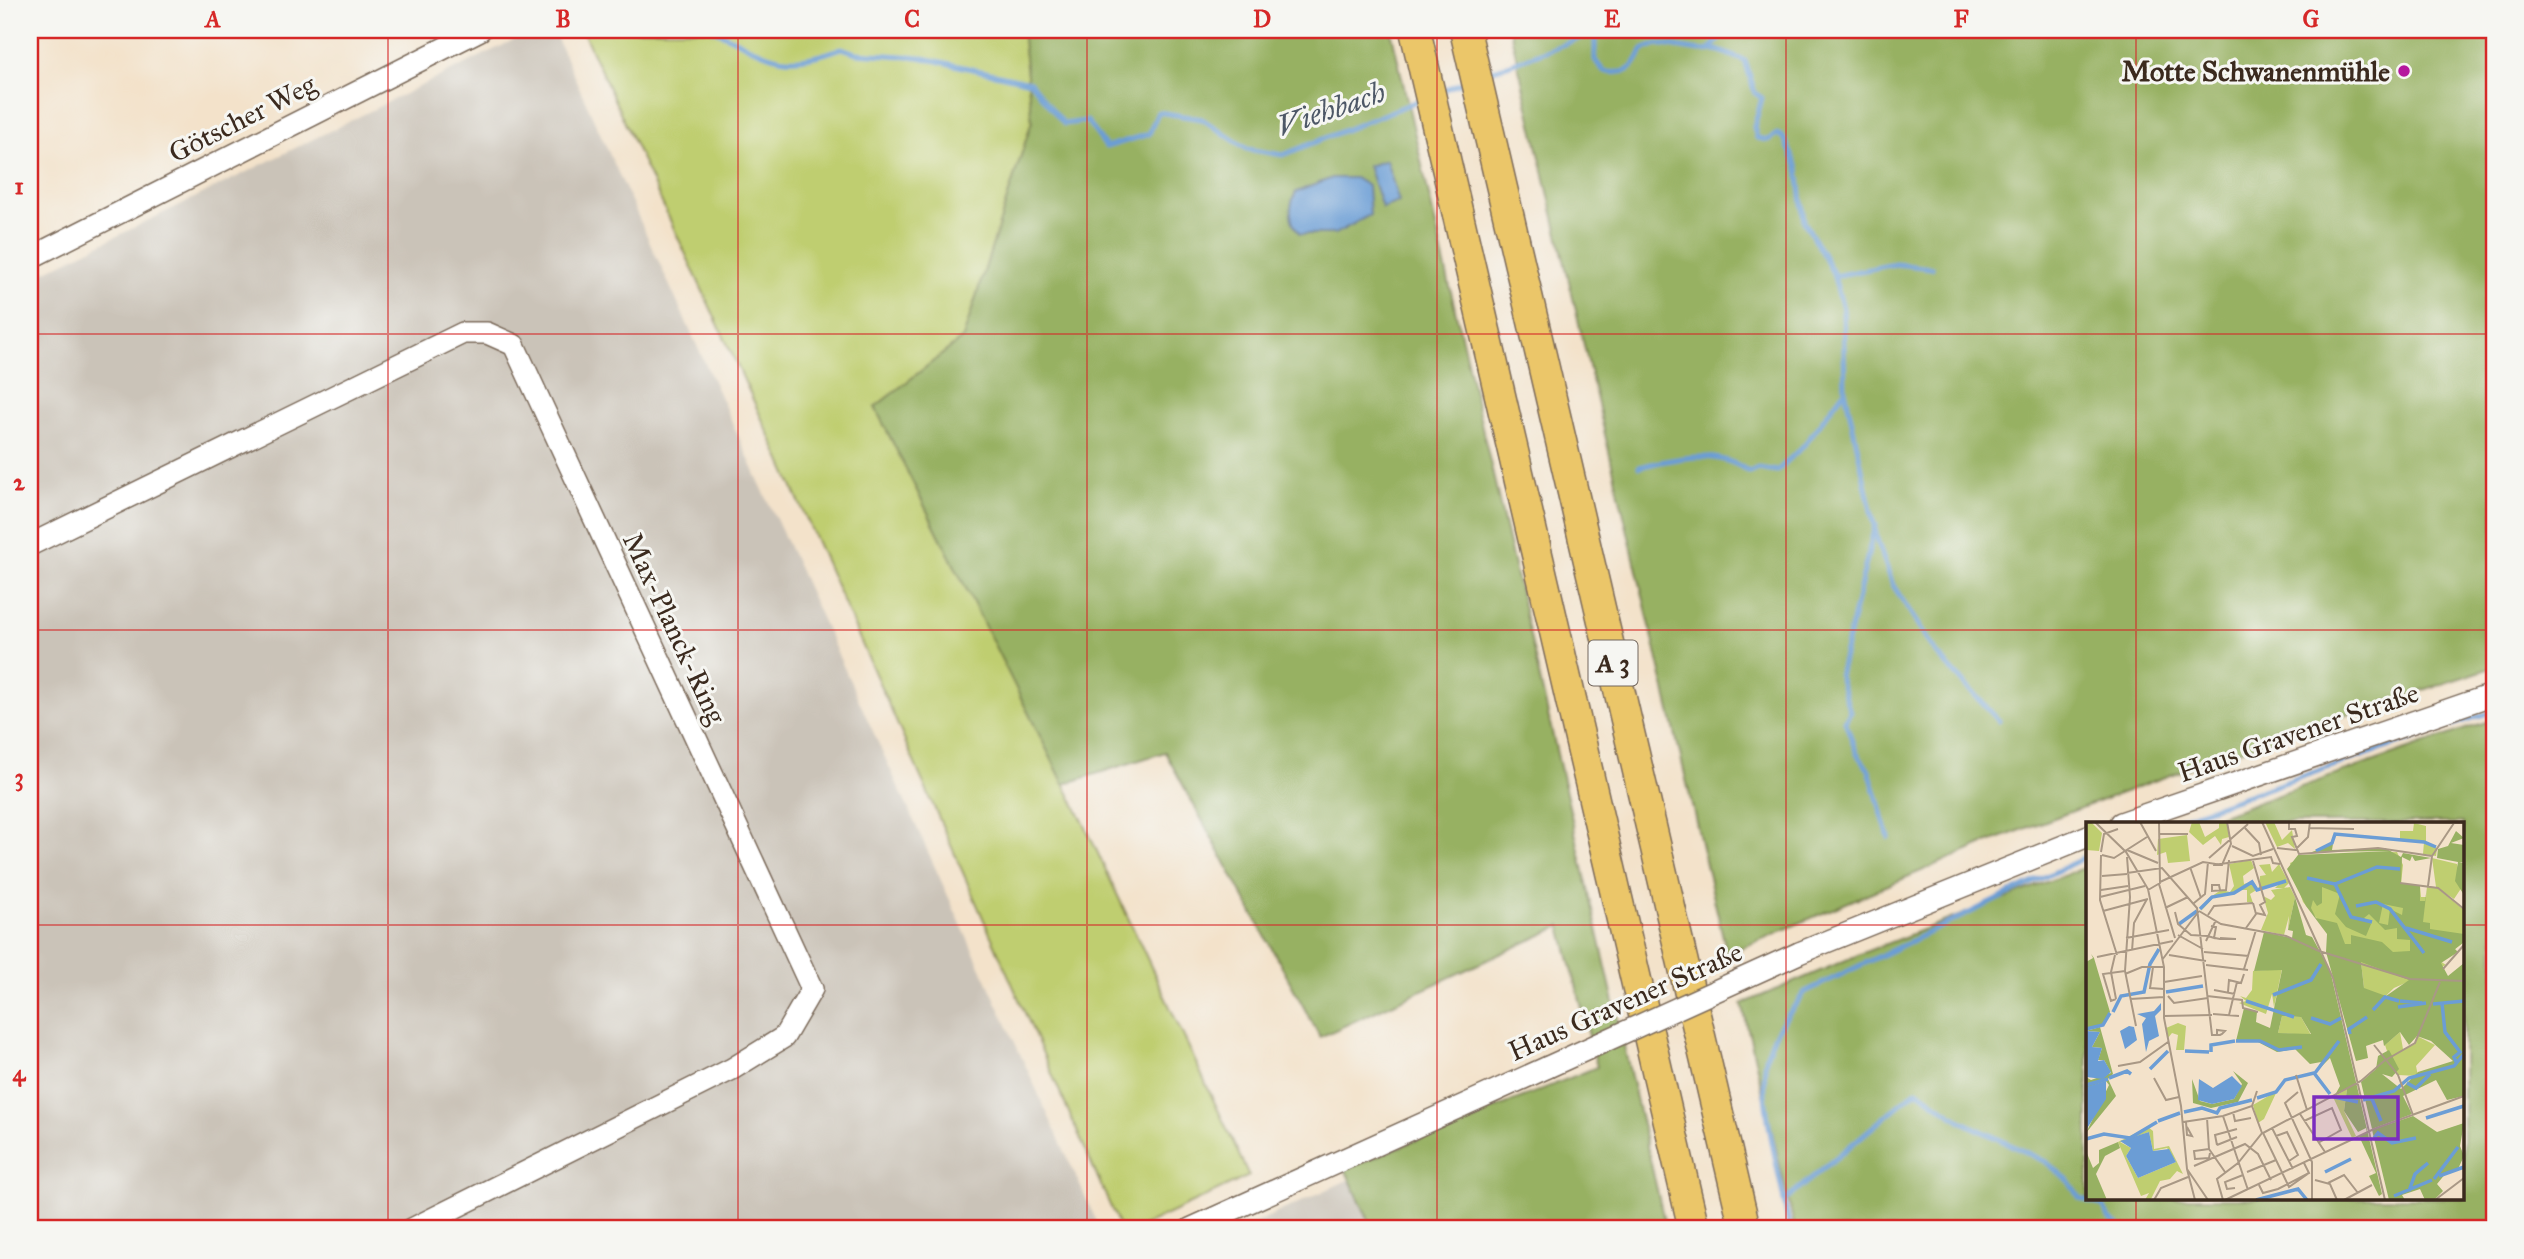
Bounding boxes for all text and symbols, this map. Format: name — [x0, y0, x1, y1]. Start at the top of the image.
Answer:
text: A — [203, 5, 221, 33]
text: B — [555, 5, 571, 33]
text: C — [904, 5, 920, 33]
text: D — [1253, 5, 1271, 33]
text: E — [1604, 5, 1621, 33]
text: F — [1953, 5, 1969, 33]
text: G — [2303, 5, 2320, 33]
place label: Motte Schwanenmühle — [2121, 54, 2390, 89]
marker: Motte Schwanenmühle — [2396, 63, 2412, 79]
street label: Götscher Weg — [163, 66, 323, 170]
water label: Viehbach — [1272, 74, 1390, 144]
text: 1 — [14, 172, 24, 200]
text: 2 — [13, 468, 25, 496]
street label: Max-Planck-Ring — [615, 527, 735, 730]
road number: A 3 — [1588, 640, 1638, 685]
street label: Haus Gravener Straße — [2173, 675, 2423, 790]
text: 3 — [14, 763, 24, 792]
inset map — [2086, 822, 2464, 1200]
street label: Haus Gravener Straße — [1503, 934, 1748, 1069]
text: 4 — [13, 1059, 27, 1087]

